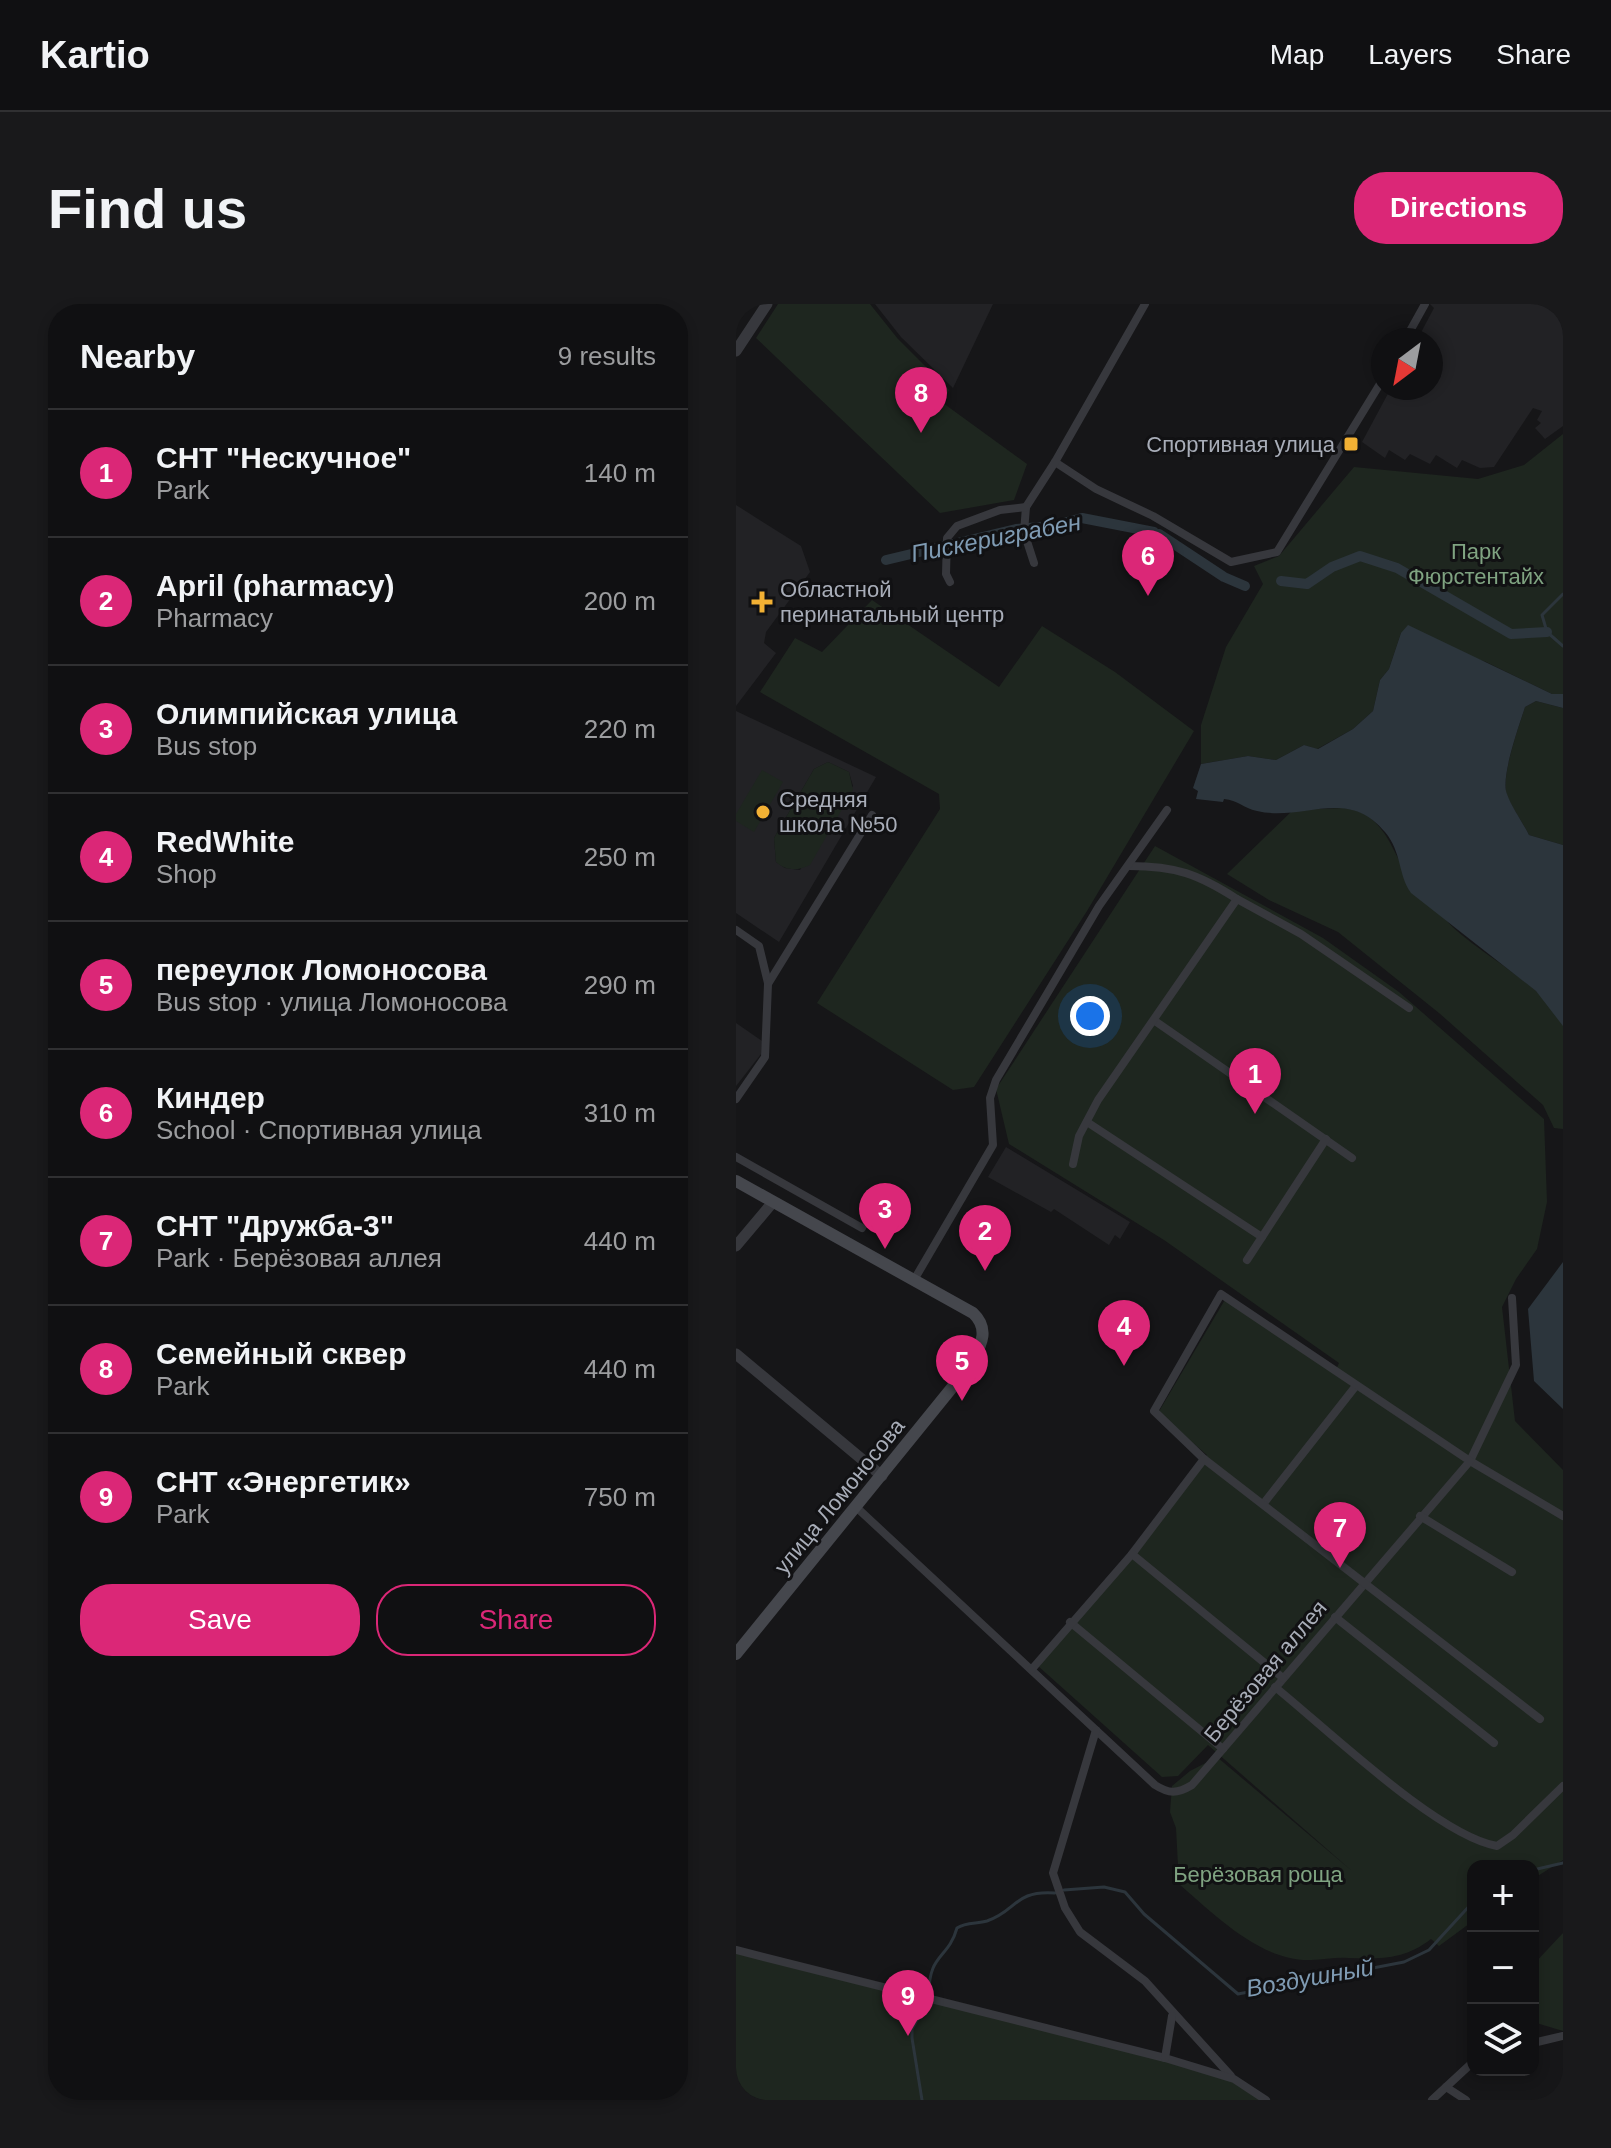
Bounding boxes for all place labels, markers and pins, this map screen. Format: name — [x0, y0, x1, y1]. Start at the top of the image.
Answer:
pin: 8 — [895, 367, 947, 433]
place label: Спортивная улица — [1146, 432, 1336, 457]
marker: Спортивная улица — [1342, 435, 1360, 453]
pin: 6 — [1122, 530, 1174, 596]
place label: Областной перинатальный центр — [780, 577, 1004, 627]
marker: Областной перинатальный центр — [751, 591, 773, 613]
place label: Средняя школа №50 — [779, 787, 898, 837]
marker: Средняя школа №50 — [754, 803, 772, 821]
pin: 1 — [1229, 1048, 1281, 1114]
pin: 3 — [859, 1183, 911, 1249]
pin: 2 — [959, 1205, 1011, 1271]
pin: 4 — [1098, 1300, 1150, 1366]
pin: 5 — [936, 1335, 988, 1401]
pin: 7 — [1314, 1502, 1366, 1568]
pin: 9 — [882, 1970, 934, 2036]

